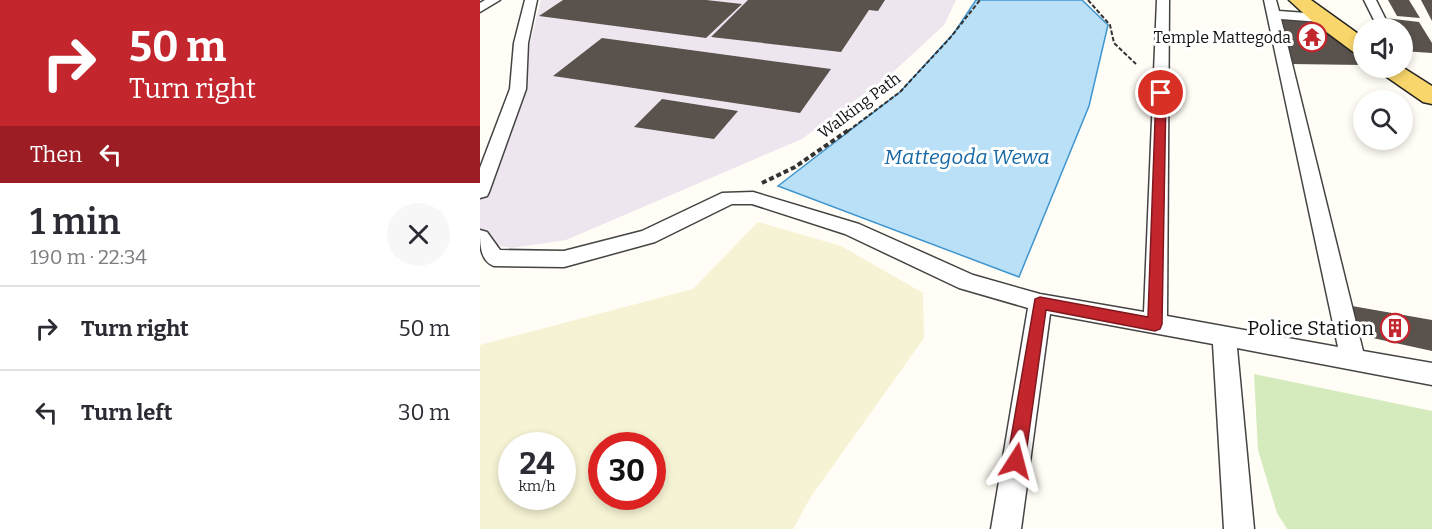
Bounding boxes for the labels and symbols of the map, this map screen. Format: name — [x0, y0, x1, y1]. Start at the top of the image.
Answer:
temple icon: Temple Mattegoda — [1296, 21, 1328, 53]
place label: Temple Mattegoda — [1154, 28, 1291, 47]
pin — [1135, 67, 1186, 118]
street label: Walking Path — [815, 68, 904, 142]
water label: Mattegoda Wewa — [884, 144, 1050, 170]
building icon: Police Station — [1379, 312, 1411, 344]
place label: Police Station — [1247, 316, 1374, 340]
position arrow — [984, 429, 1048, 493]
speed limit sign: 30 — [588, 432, 666, 510]

